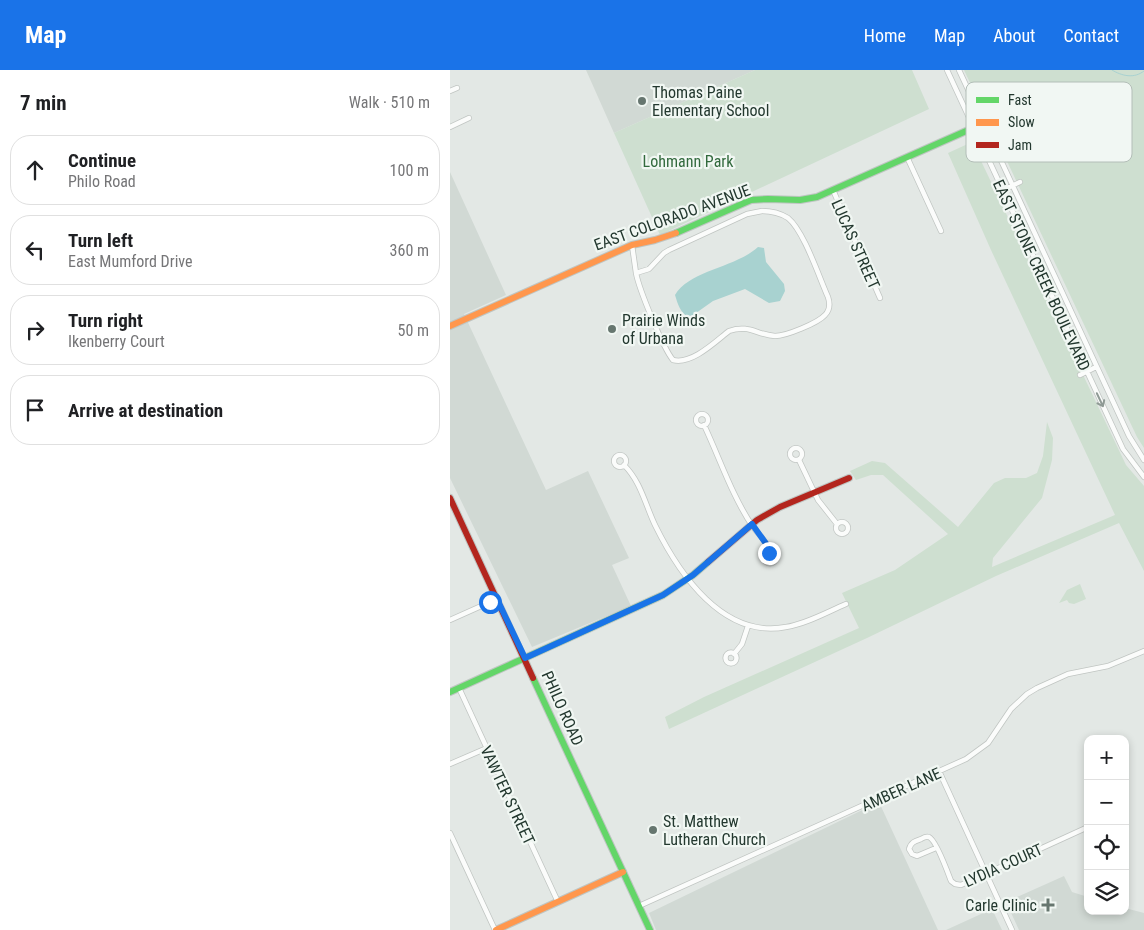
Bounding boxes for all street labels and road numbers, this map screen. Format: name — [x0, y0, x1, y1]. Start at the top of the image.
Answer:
street label: EAST STONE CREEK BOULEVARD — [989, 177, 1094, 374]
street label: EAST COLORADO AVENUE — [591, 180, 753, 255]
street label: LUCAS STREET — [827, 197, 884, 292]
street label: PHILO ROAD — [538, 668, 587, 748]
street label: VAWTER STREET — [476, 743, 539, 848]
street label: AMBER LANE — [859, 763, 944, 815]
street label: LYDIA COURT — [961, 840, 1046, 891]

